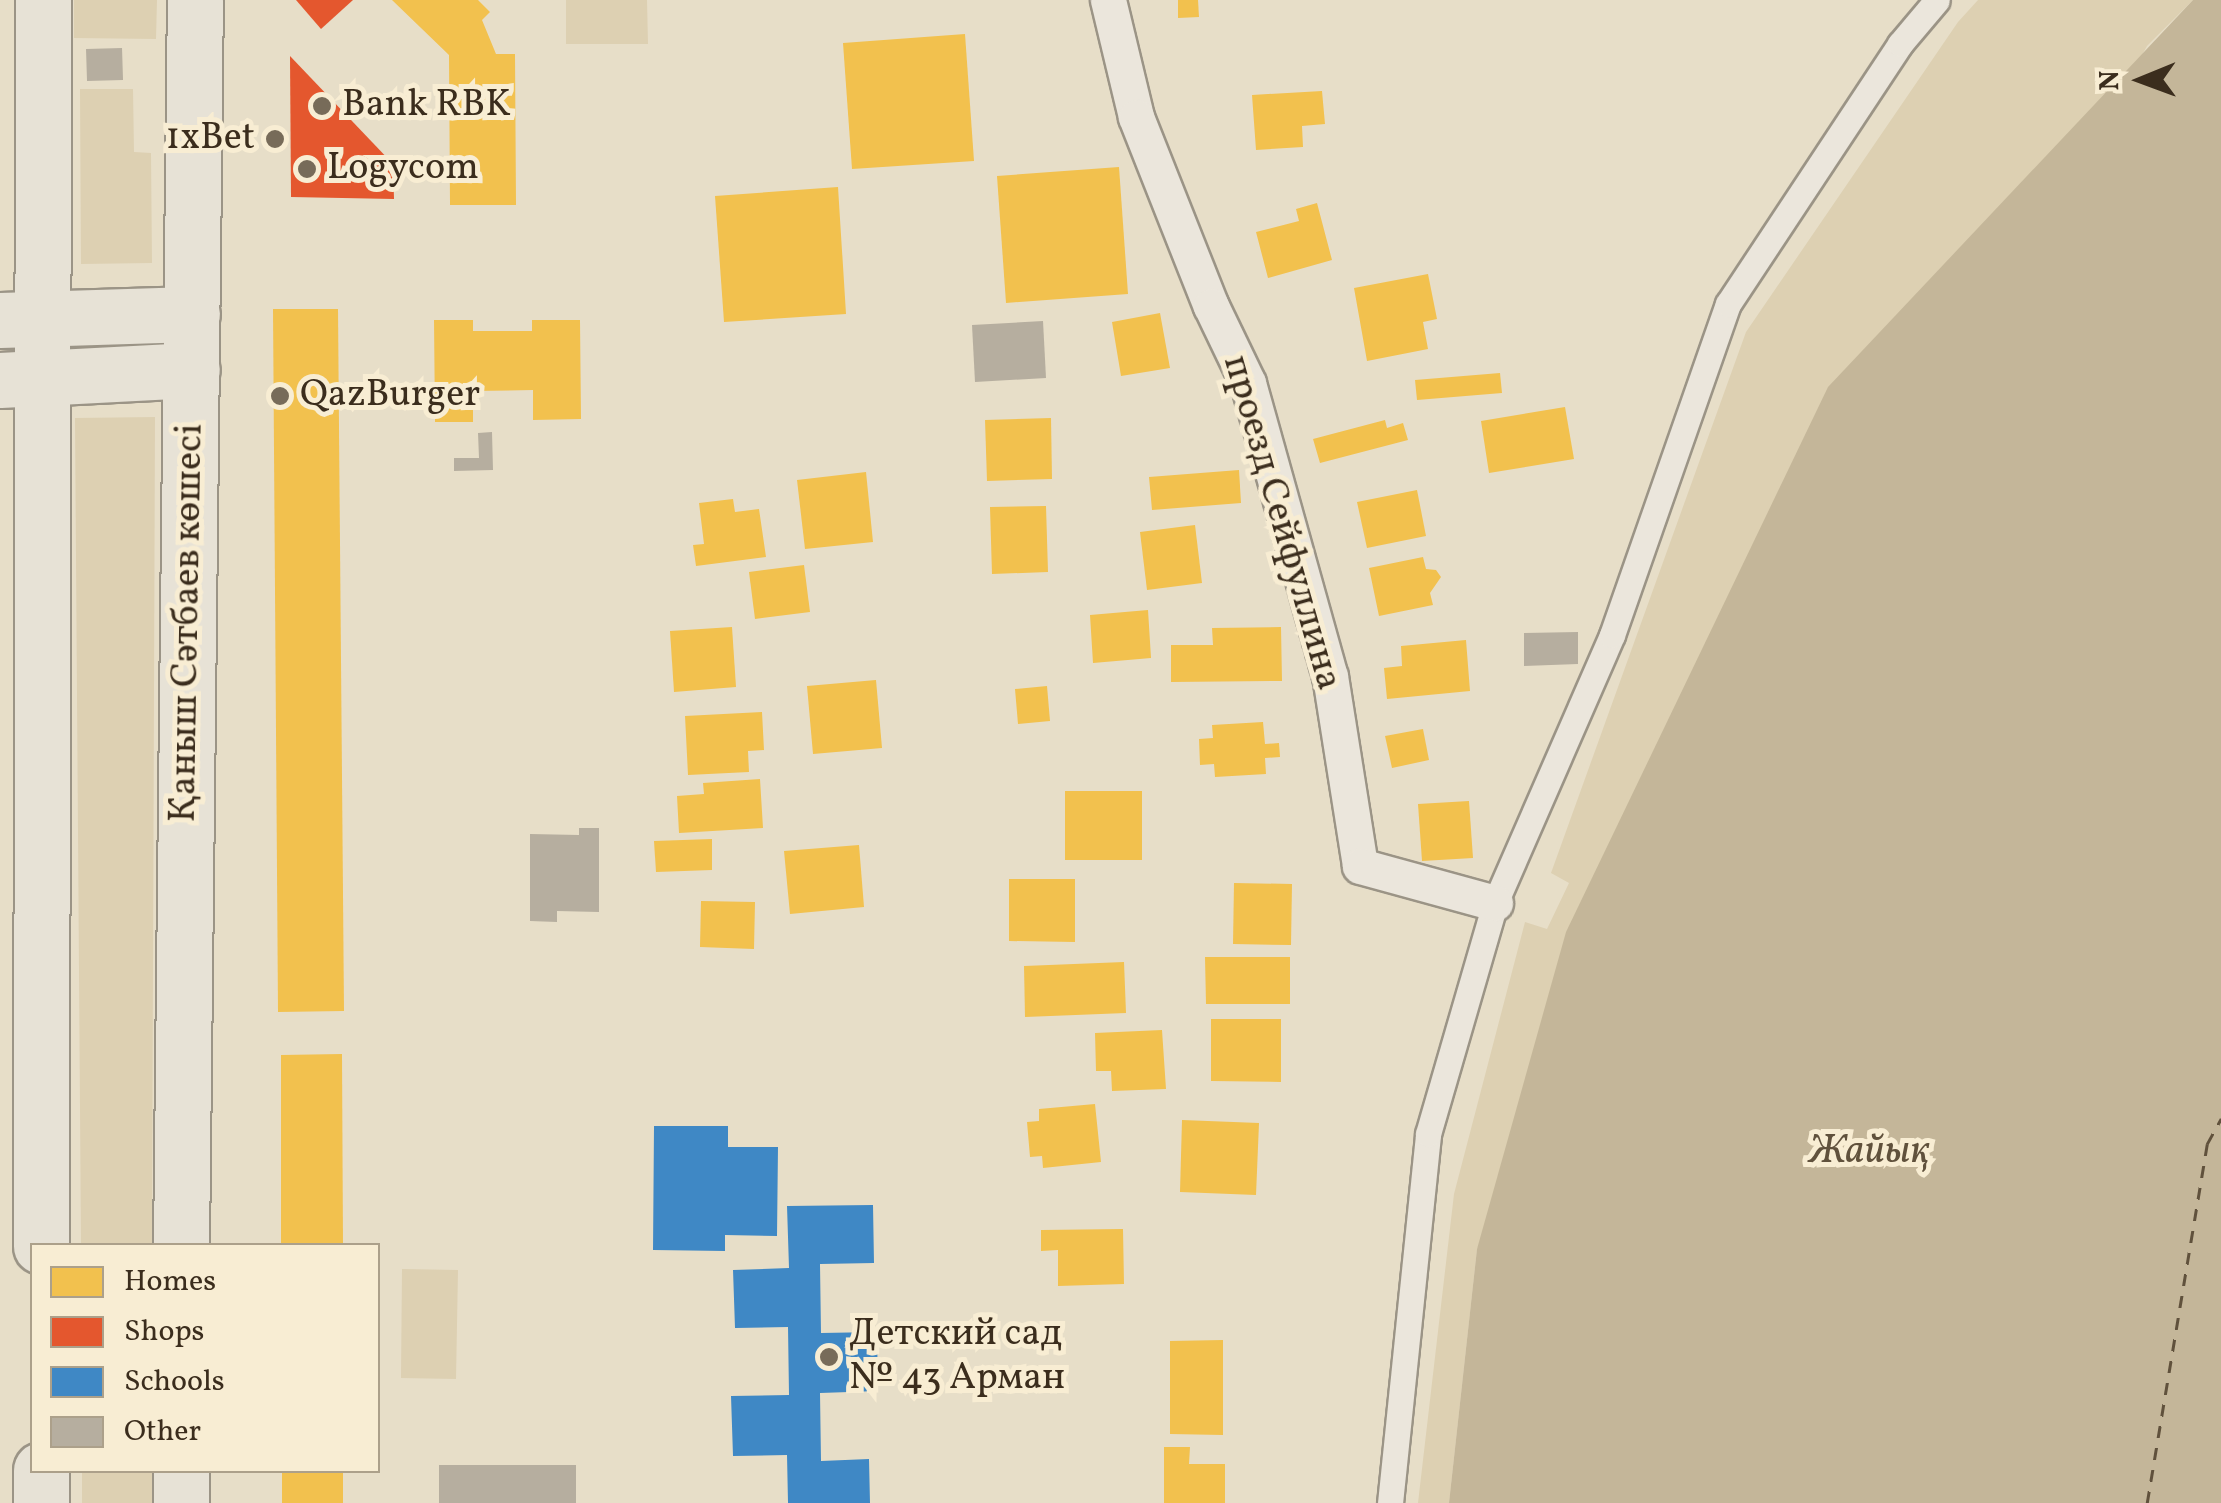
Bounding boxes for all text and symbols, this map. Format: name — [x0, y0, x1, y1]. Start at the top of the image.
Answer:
north arrow — [2091, 30, 2191, 130]
text: N — [2091, 70, 2130, 91]
place label: Bank RBK — [342, 83, 511, 129]
marker: Bank RBK — [311, 95, 333, 117]
place label: 1xBet — [165, 116, 255, 162]
marker: 1xBet — [264, 128, 286, 150]
place label: Logycom — [327, 146, 479, 192]
marker: Logycom — [296, 158, 318, 180]
street label: проезд Сейфуллина — [1211, 350, 1351, 696]
place label: QazBurger — [300, 373, 480, 419]
marker: QazBurger — [269, 385, 291, 407]
street label: Қаныш Сәтбаев көшесі — [162, 423, 214, 823]
water label: Жайық — [1809, 1128, 1929, 1176]
legend — [30, 1243, 380, 1473]
text: Homes — [124, 1261, 216, 1303]
text: Shops — [124, 1311, 204, 1353]
place label: Детский сад № 43 Арман — [849, 1312, 1065, 1402]
marker: Детский сад № 43 Арман — [818, 1346, 840, 1368]
text: Schools — [124, 1361, 225, 1403]
text: Other — [124, 1411, 201, 1453]

